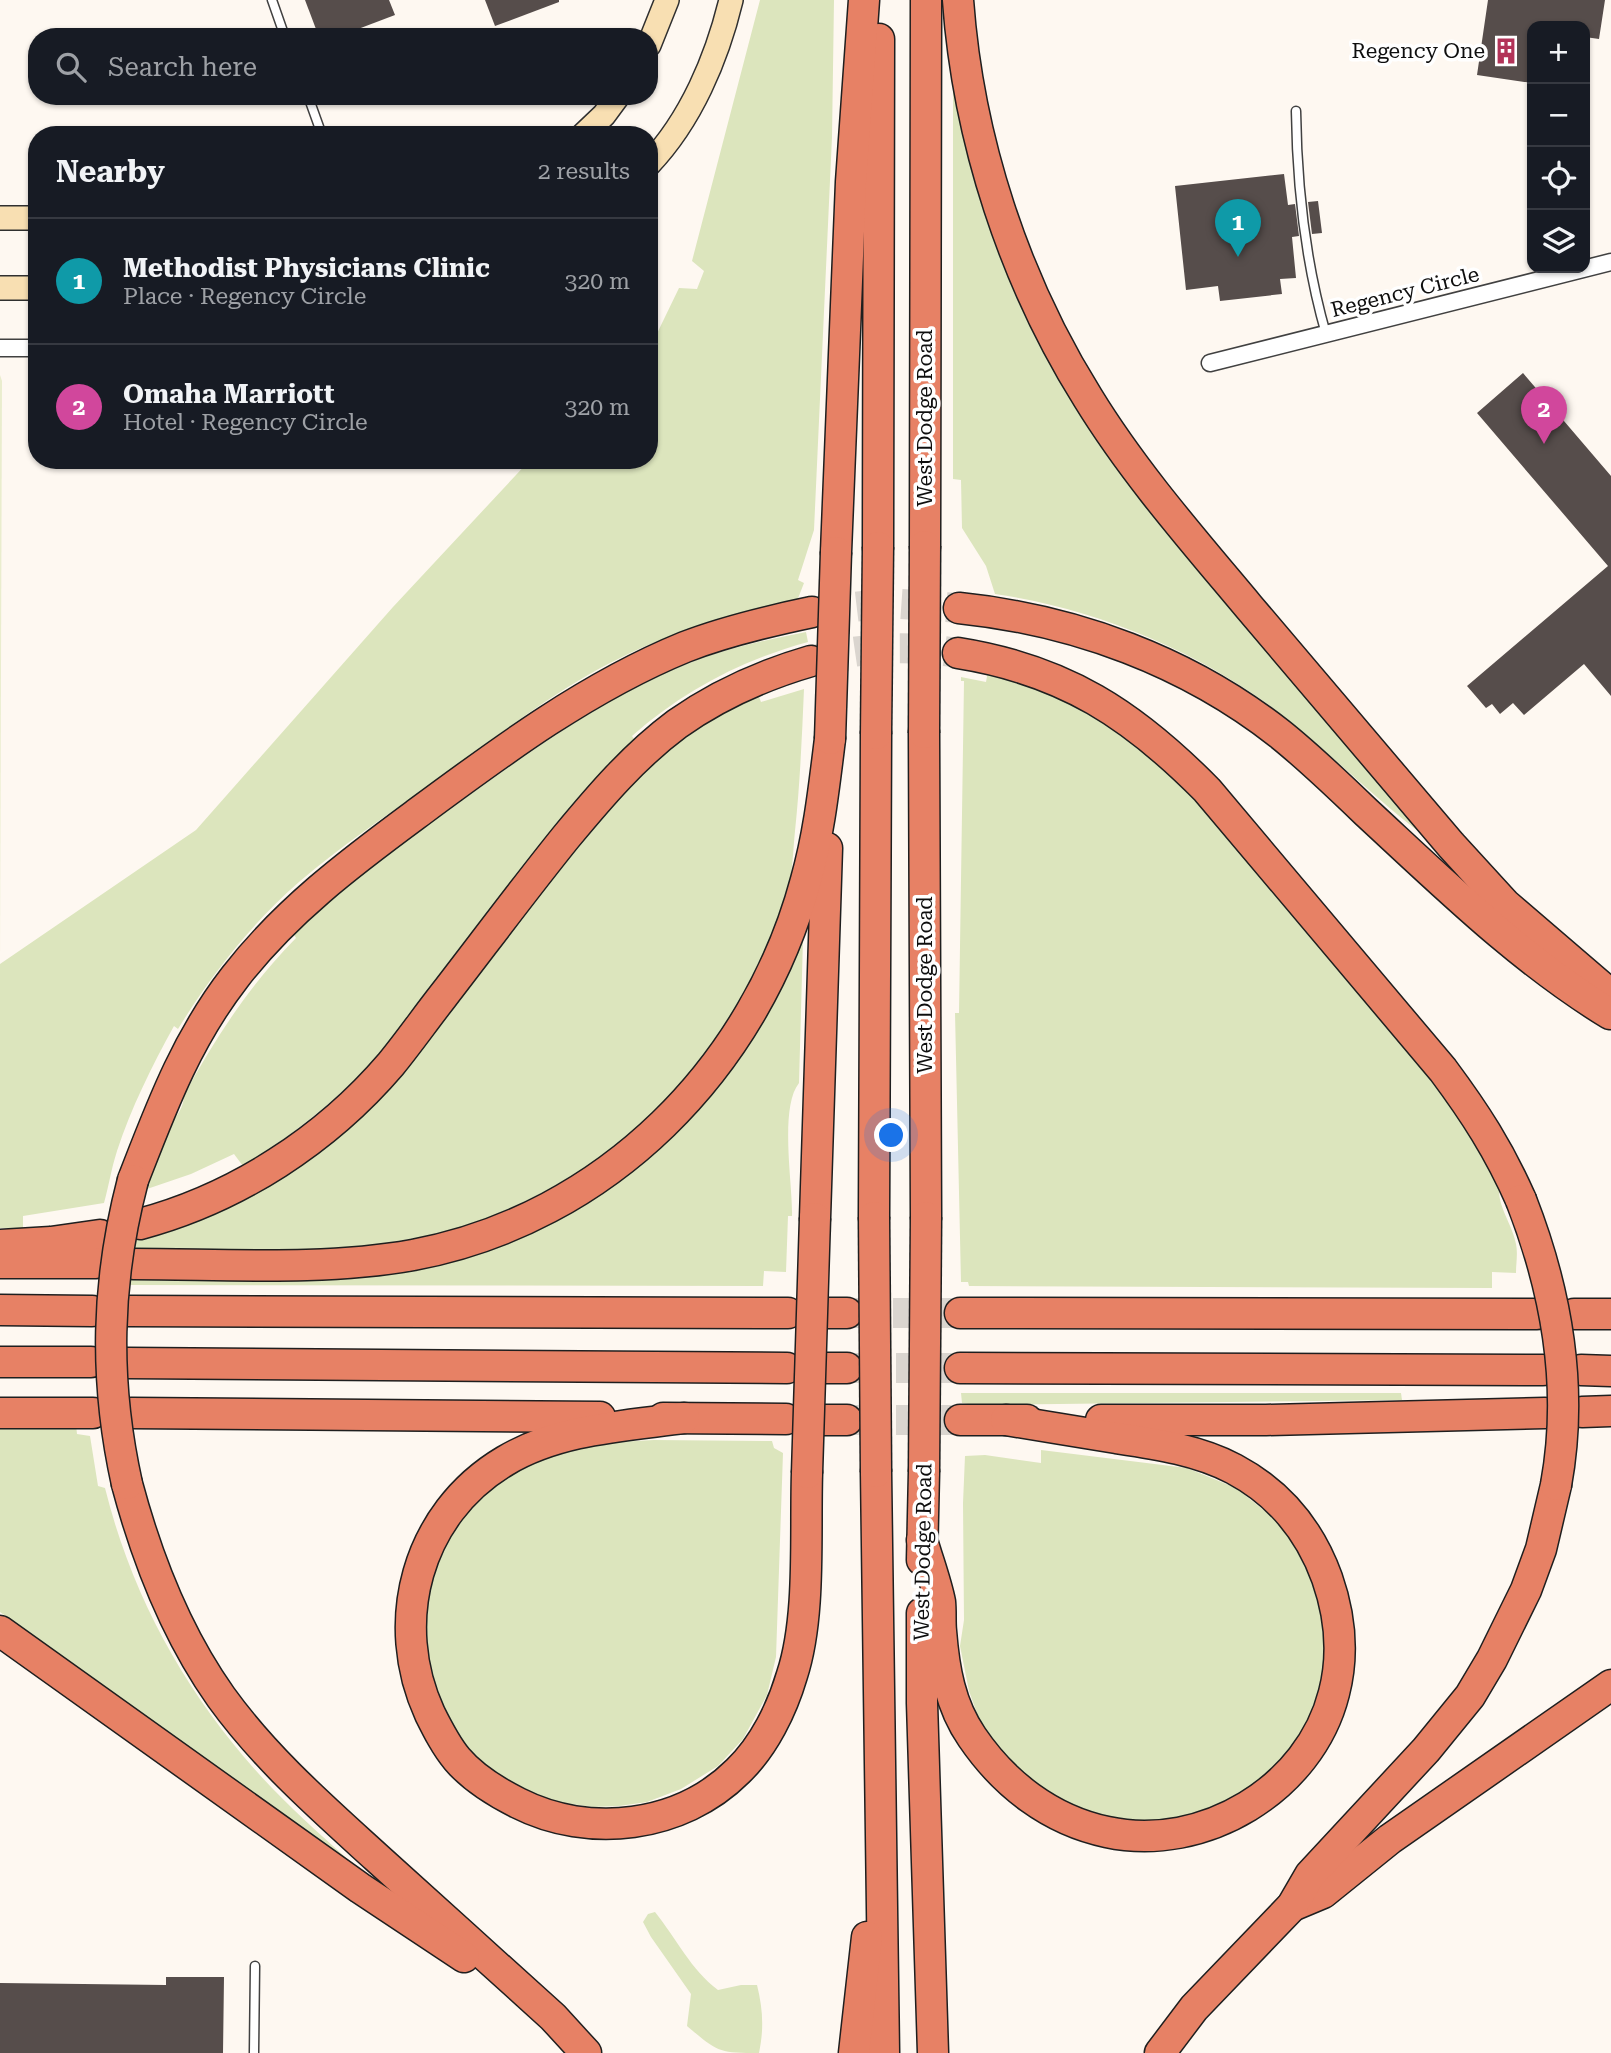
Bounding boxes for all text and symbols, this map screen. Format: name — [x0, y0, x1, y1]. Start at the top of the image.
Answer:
map controls — [1527, 21, 1590, 273]
button: + — [1527, 21, 1590, 84]
search box — [28, 28, 658, 105]
building icon: Regency One — [1491, 36, 1521, 66]
place label: Regency One — [1352, 39, 1485, 63]
icon: search — [52, 48, 90, 86]
text: Search here — [108, 52, 257, 82]
button: − — [1527, 84, 1590, 147]
button: locate — [1527, 147, 1590, 210]
text: Nearby — [56, 154, 165, 189]
text: 2 results — [538, 158, 630, 185]
pin: 1 — [1215, 199, 1261, 257]
button: layers — [1527, 210, 1590, 273]
text: Methodist Physicians Clinic — [123, 253, 490, 283]
street label: Regency Circle — [1328, 262, 1482, 322]
text: 1 — [73, 268, 85, 295]
text: 320 m — [565, 268, 630, 295]
text: Place · Regency Circle — [123, 283, 366, 310]
street label: West Dodge Road — [913, 329, 937, 507]
text: Omaha Marriott — [123, 379, 335, 409]
pin: 2 — [1521, 386, 1567, 444]
text: 2 — [73, 394, 85, 421]
text: 320 m — [565, 394, 630, 421]
text: Hotel · Regency Circle — [123, 409, 368, 436]
street label: West Dodge Road — [913, 896, 937, 1074]
your location — [874, 1118, 908, 1152]
street label: West Dodge Road — [909, 1462, 937, 1641]

